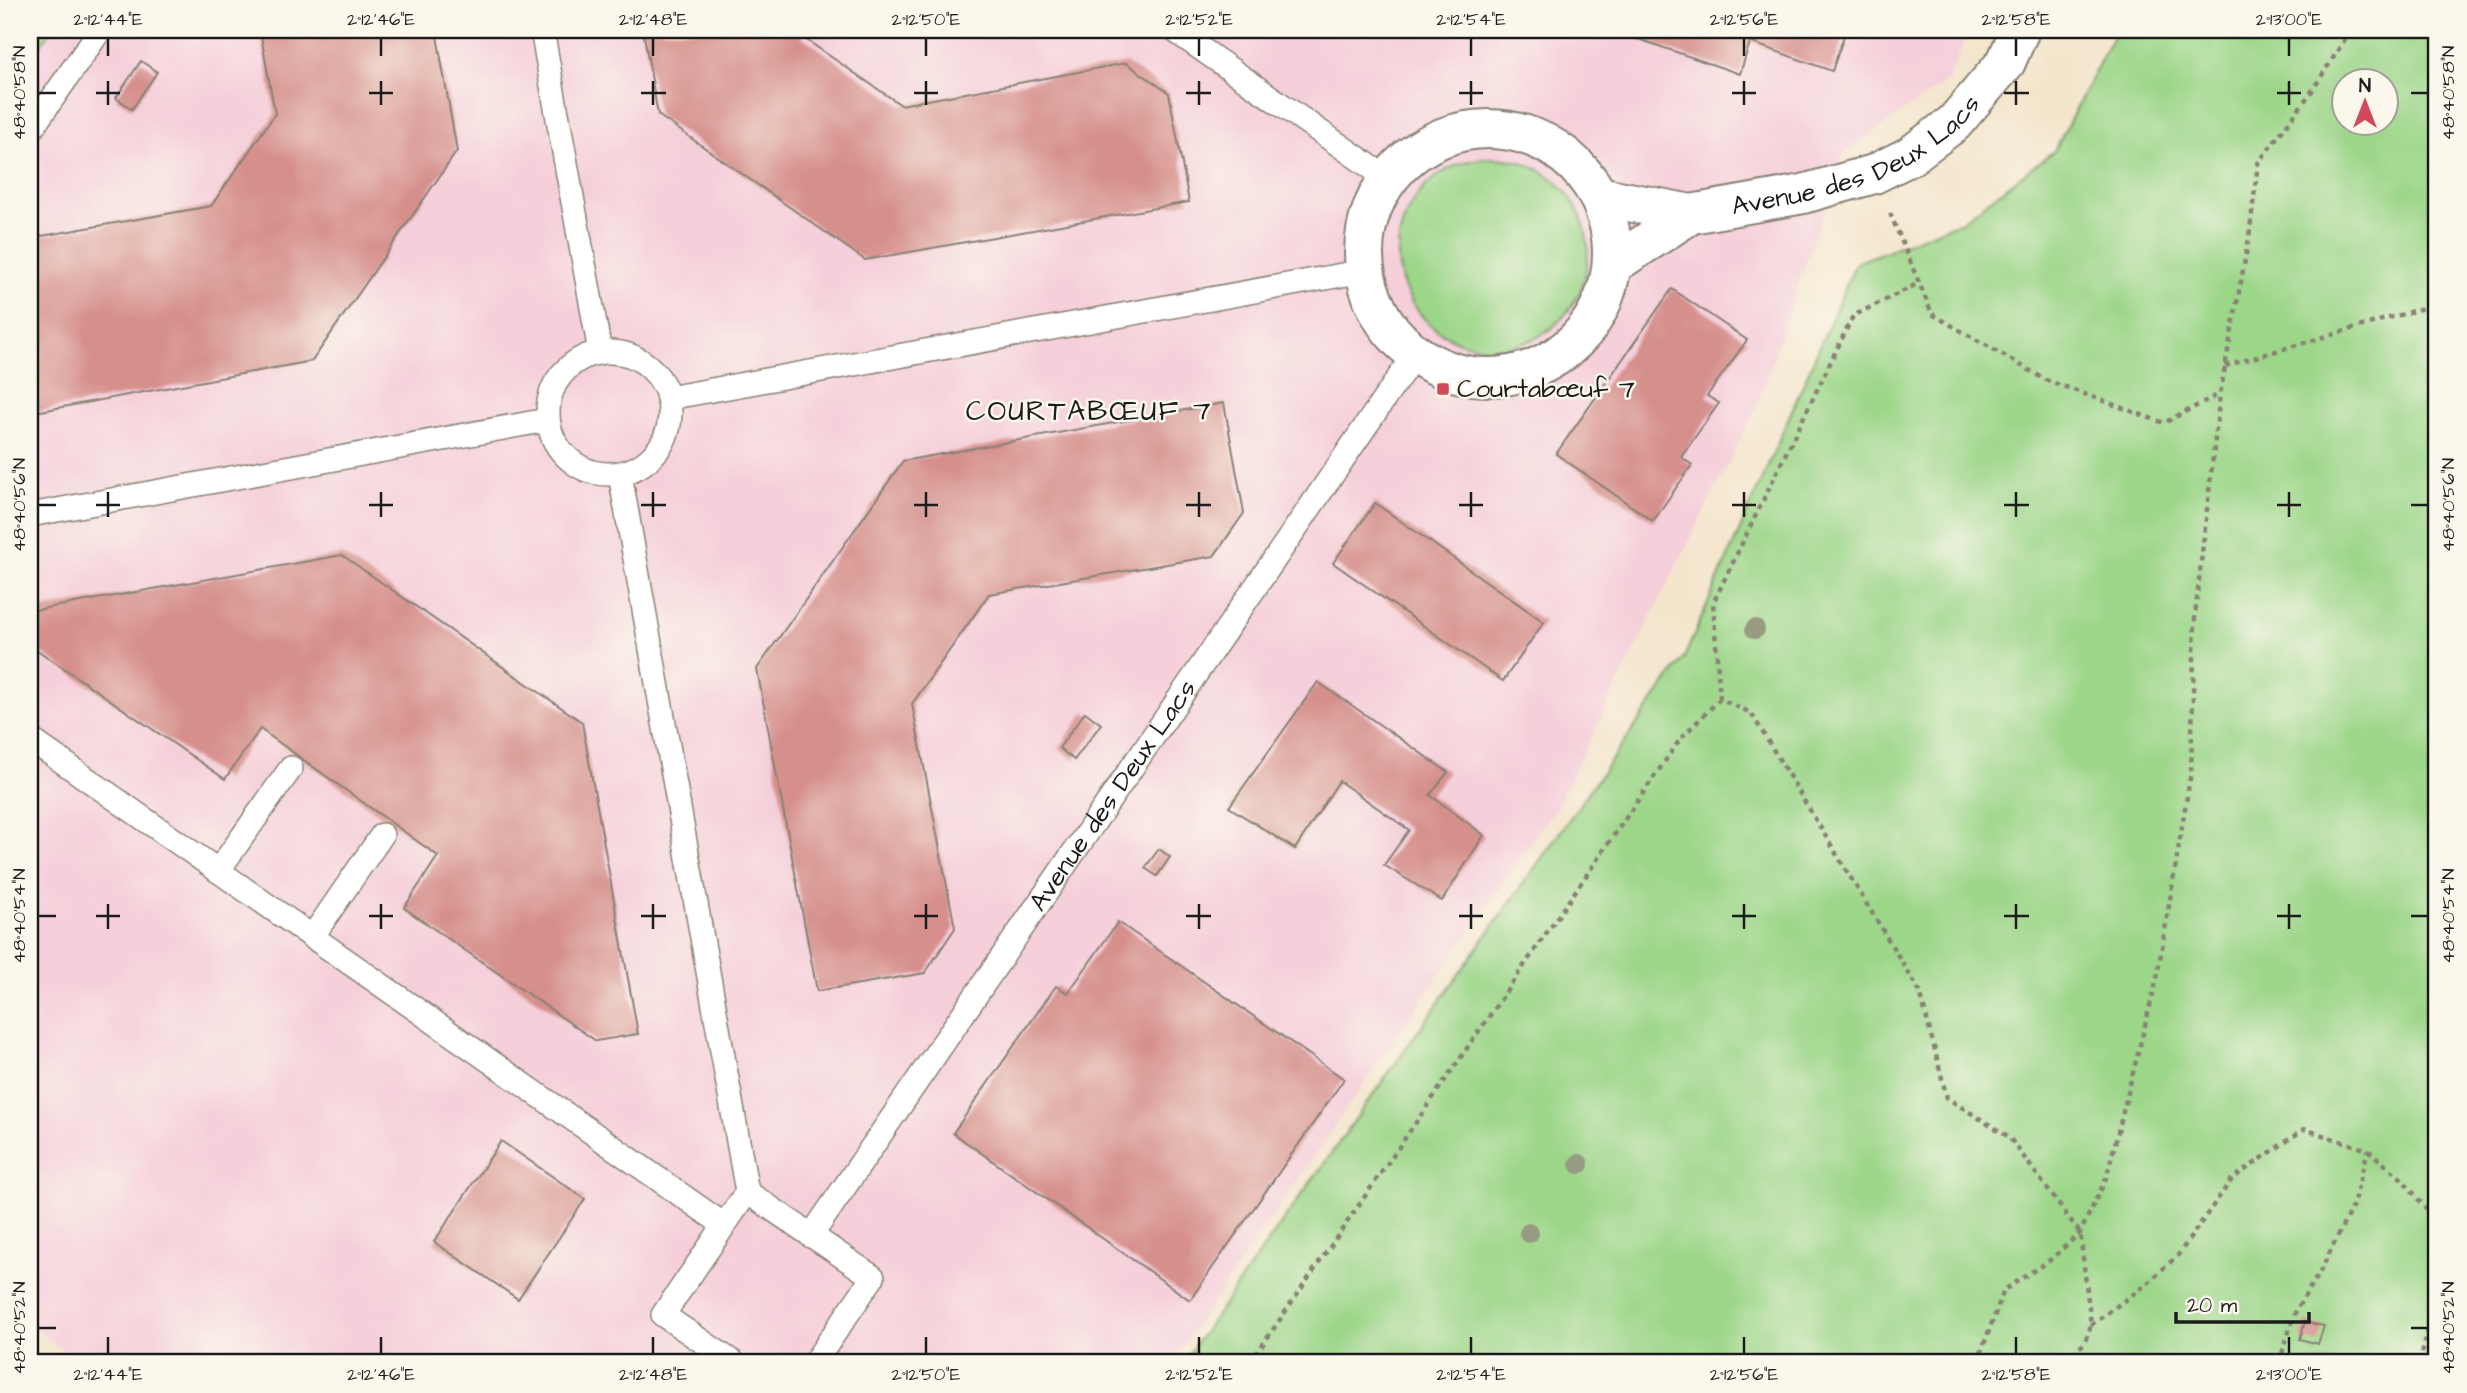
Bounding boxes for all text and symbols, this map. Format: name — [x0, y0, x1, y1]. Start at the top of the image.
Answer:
text: 2°12'44"E — [73, 7, 143, 32]
text: 2°12'46"E — [347, 7, 415, 32]
text: 2°12'48"E — [619, 7, 688, 32]
text: 2°12'50"E — [892, 7, 961, 32]
text: 2°12'52"E — [1165, 7, 1233, 32]
text: 2°12'54"E — [1436, 7, 1506, 32]
text: 2°12'56"E — [1710, 7, 1779, 32]
text: 2°12'58"E — [1981, 7, 2051, 32]
text: 2°13'00"E — [2256, 7, 2322, 32]
text: 48°40'58"N — [7, 46, 32, 140]
text: 48°40'58"N — [2436, 46, 2461, 140]
north arrow — [2330, 66, 2400, 136]
text: N — [2359, 73, 2371, 100]
street label: Avenue des Deux Lacs — [1729, 87, 1989, 224]
place label: Courtabœuf 7 — [1457, 371, 1635, 407]
marker: Courtabœuf 7 — [1435, 381, 1451, 397]
district label: COURTABŒUF 7 — [966, 392, 1212, 431]
text: 48°40'56"N — [7, 458, 32, 552]
text: 48°40'56"N — [2436, 458, 2461, 552]
street label: Avenue des Deux Lacs — [1021, 672, 1205, 918]
text: 48°40'54"N — [7, 869, 32, 963]
text: 48°40'54"N — [2436, 869, 2461, 963]
scale bar — [2176, 1281, 2310, 1325]
text: 48°40'52"N — [7, 1282, 32, 1375]
text: 48°40'52"N — [2436, 1282, 2461, 1375]
text: 20 m — [2187, 1291, 2238, 1320]
text: 2°12'44"E — [73, 1362, 143, 1387]
text: 2°12'46"E — [347, 1362, 415, 1387]
text: 2°12'48"E — [619, 1362, 688, 1387]
text: 2°12'50"E — [892, 1362, 961, 1387]
text: 2°12'52"E — [1165, 1362, 1233, 1387]
text: 2°12'54"E — [1436, 1362, 1506, 1387]
text: 2°12'56"E — [1710, 1362, 1779, 1387]
text: 2°12'58"E — [1981, 1362, 2051, 1387]
text: 2°13'00"E — [2256, 1362, 2322, 1387]

